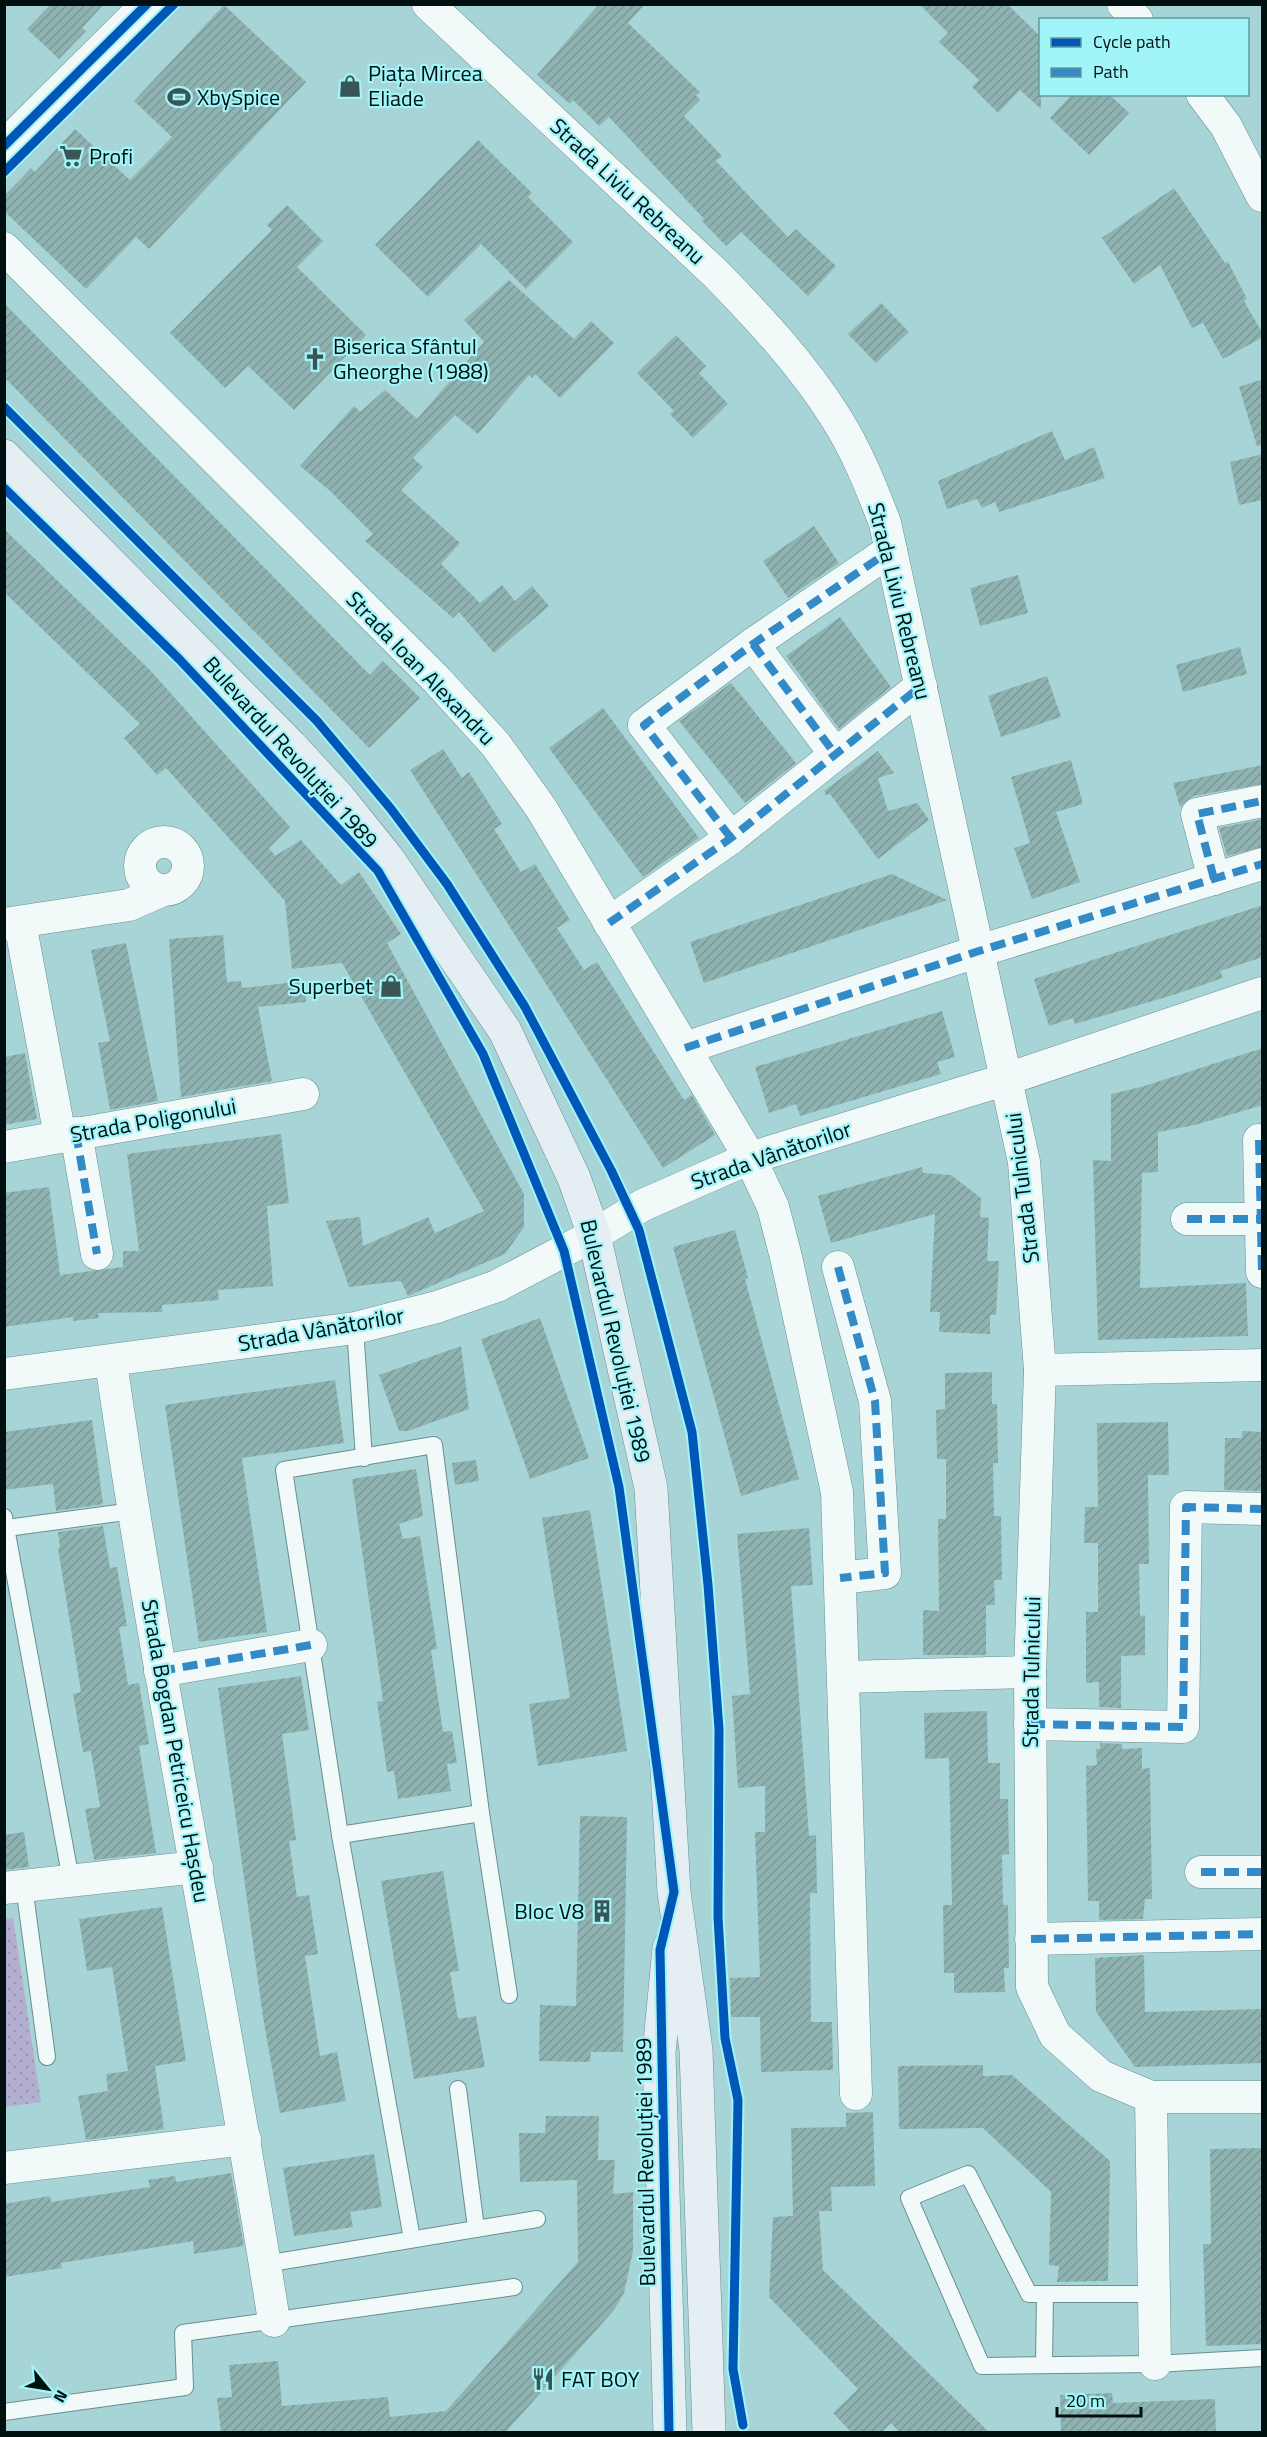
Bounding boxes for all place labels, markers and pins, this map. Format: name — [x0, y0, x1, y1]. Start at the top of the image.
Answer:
place label: Piața Mircea Eliade — [368, 56, 483, 115]
shop icon: Piața Mircea Eliade — [337, 73, 363, 99]
place label: XbySpice — [197, 80, 280, 114]
sports icon: XbySpice — [166, 84, 192, 110]
place label: Profi — [89, 139, 133, 173]
supermarket icon: Profi — [58, 143, 84, 169]
place label: Biserica Sfântul Gheorghe (1988) — [333, 329, 489, 388]
church icon: Biserica Sfântul Gheorghe (1988) — [302, 346, 328, 372]
place label: Superbet — [289, 969, 373, 1003]
shop icon: Superbet — [378, 973, 404, 999]
place label: Bloc V8 — [514, 1894, 584, 1928]
building icon: Bloc V8 — [589, 1898, 615, 1924]
place label: FAT BOY — [561, 2362, 640, 2396]
restaurant icon: FAT BOY — [530, 2366, 556, 2392]

